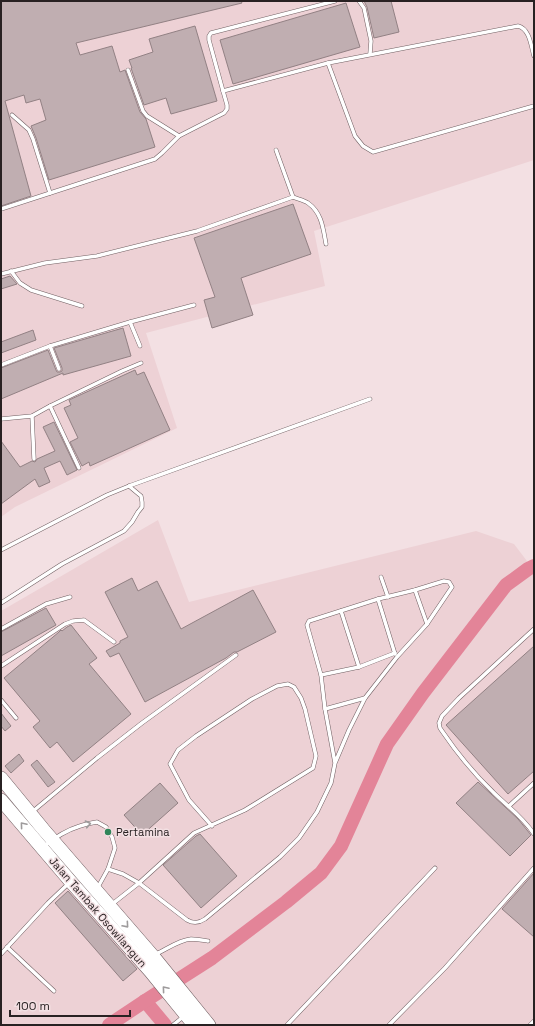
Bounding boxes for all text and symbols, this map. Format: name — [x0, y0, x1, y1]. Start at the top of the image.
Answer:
one-way arrow — [85, 821, 91, 829]
one-way arrow — [20, 823, 27, 830]
place label: Pertamina — [116, 825, 170, 839]
marker: Pertamina — [103, 827, 113, 837]
street label: Jalan Tambak Osowilangun — [46, 854, 150, 970]
one-way arrow — [121, 921, 128, 928]
one-way arrow — [163, 987, 170, 994]
scale bar — [10, 992, 130, 1018]
text: 100 m — [16, 998, 50, 1014]

